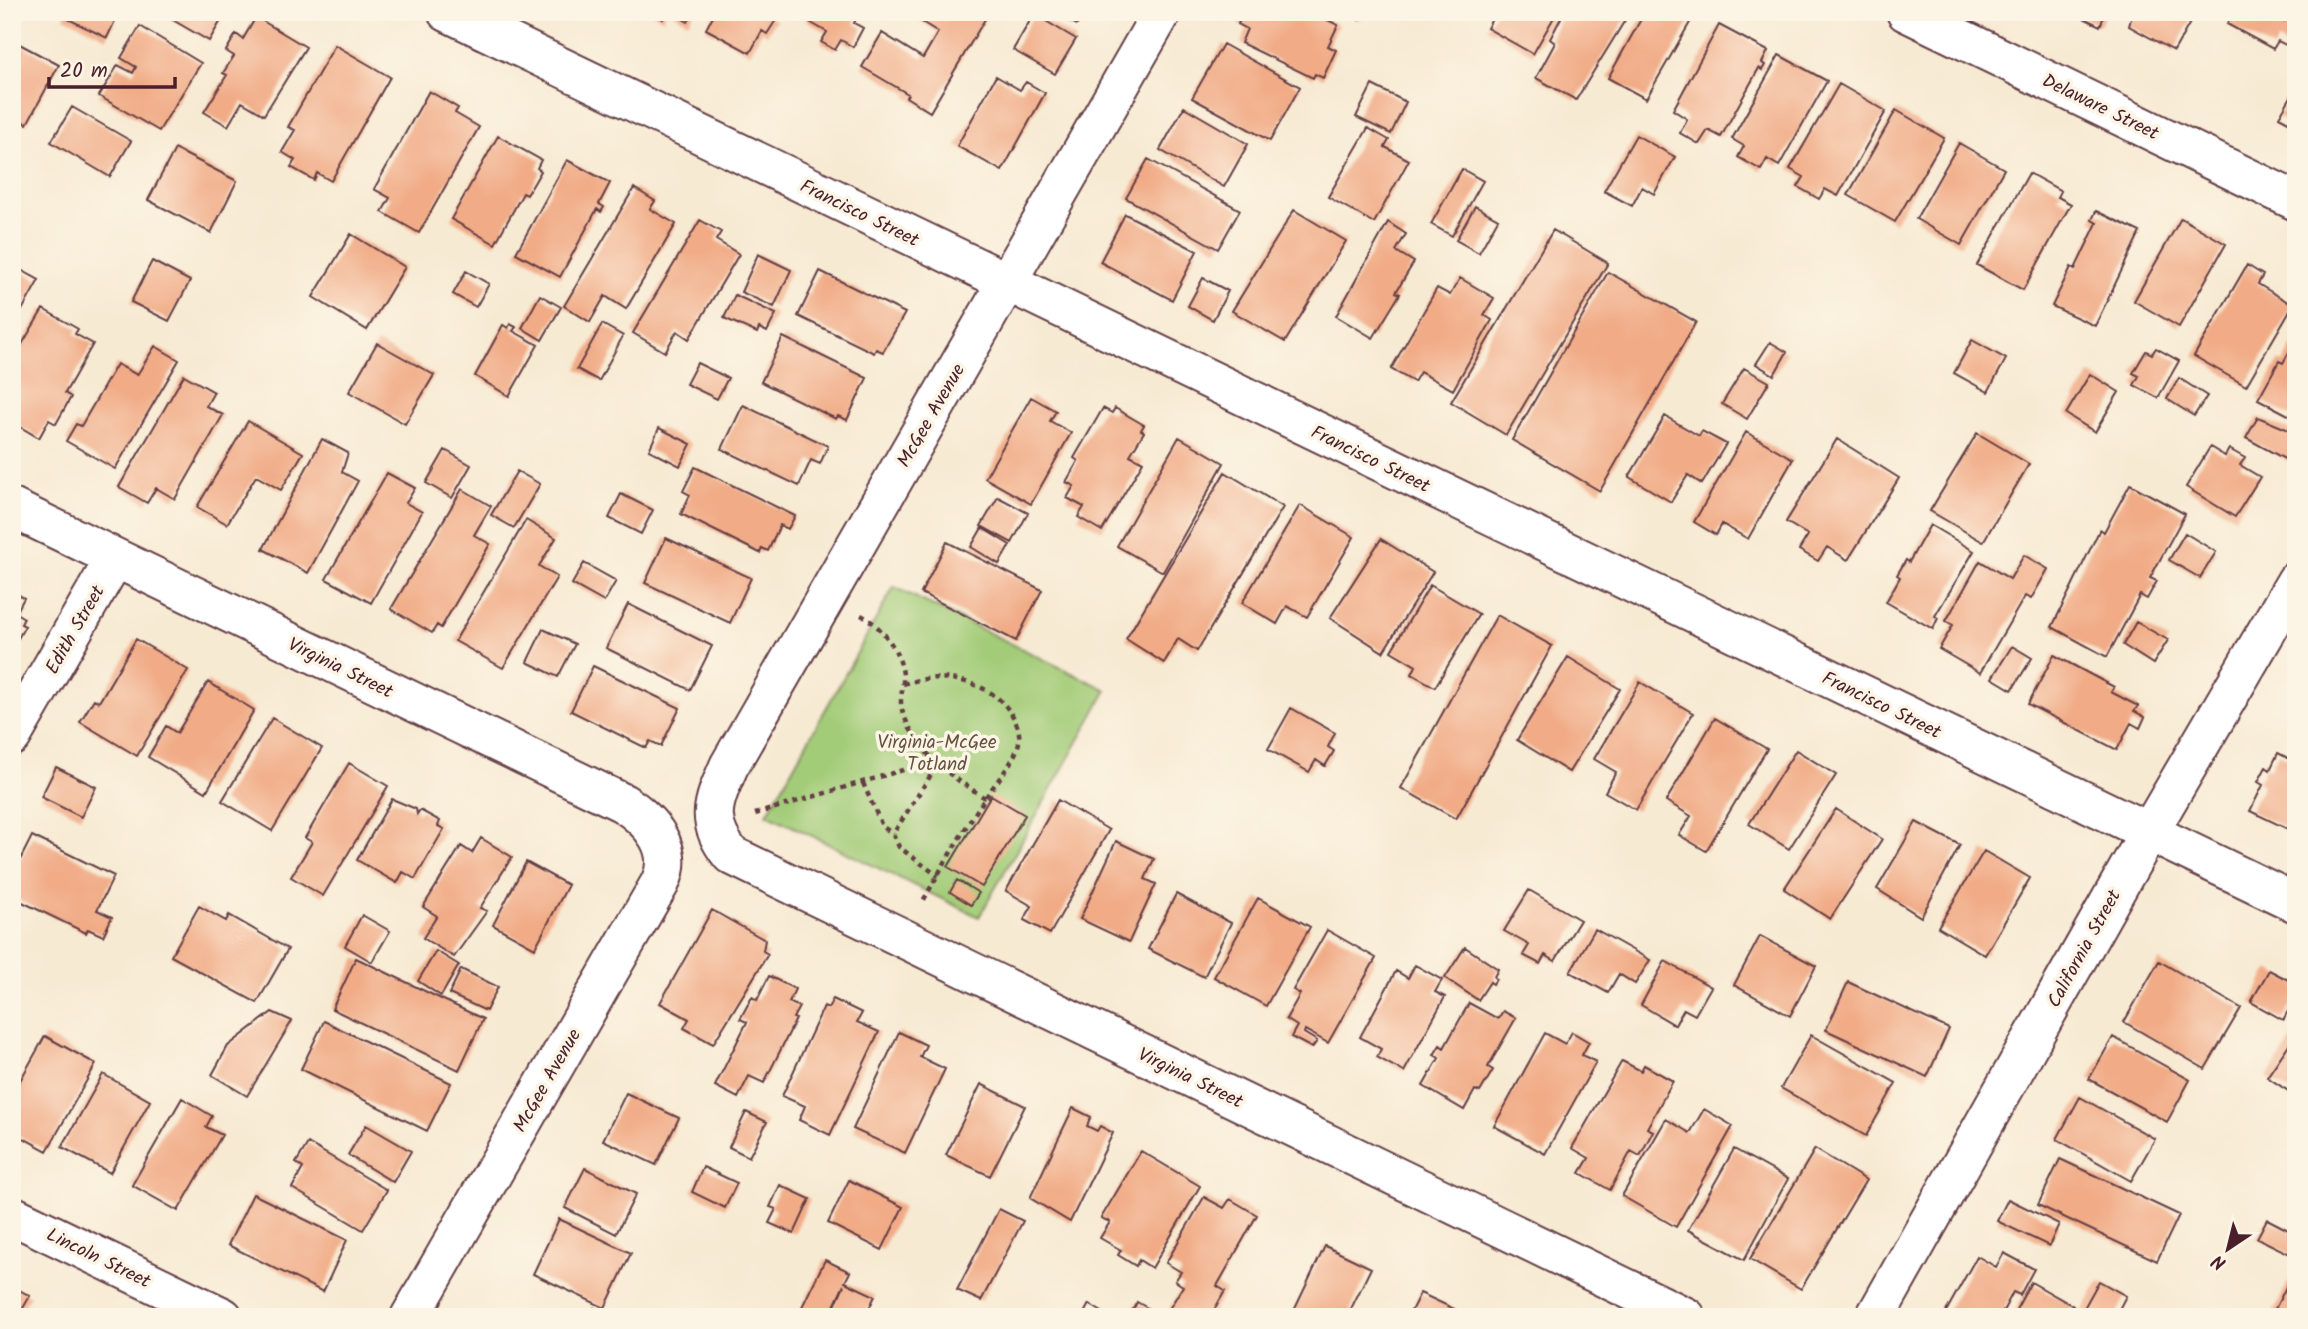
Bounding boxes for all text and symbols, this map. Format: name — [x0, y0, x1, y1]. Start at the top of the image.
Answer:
scale bar — [49, 46, 175, 90]
text: 20 m — [60, 55, 108, 88]
street label: Delaware Street — [2037, 67, 2164, 149]
street label: Francisco Street — [794, 172, 924, 256]
street label: McGee Avenue — [890, 358, 974, 474]
street label: Francisco Street — [1305, 418, 1435, 502]
street label: Edith Street — [38, 579, 114, 680]
street label: Virginia Street — [282, 630, 398, 708]
street label: Francisco Street — [1816, 664, 1946, 748]
park label: Virginia-McGee Totland — [878, 728, 997, 780]
street label: California Street — [2040, 884, 2130, 1013]
street label: McGee Avenue — [506, 1023, 590, 1139]
street label: Virginia Street — [1132, 1040, 1248, 1118]
north arrow — [2192, 1214, 2262, 1284]
street label: Lincoln Street — [41, 1221, 156, 1297]
text: N — [2206, 1246, 2233, 1277]

